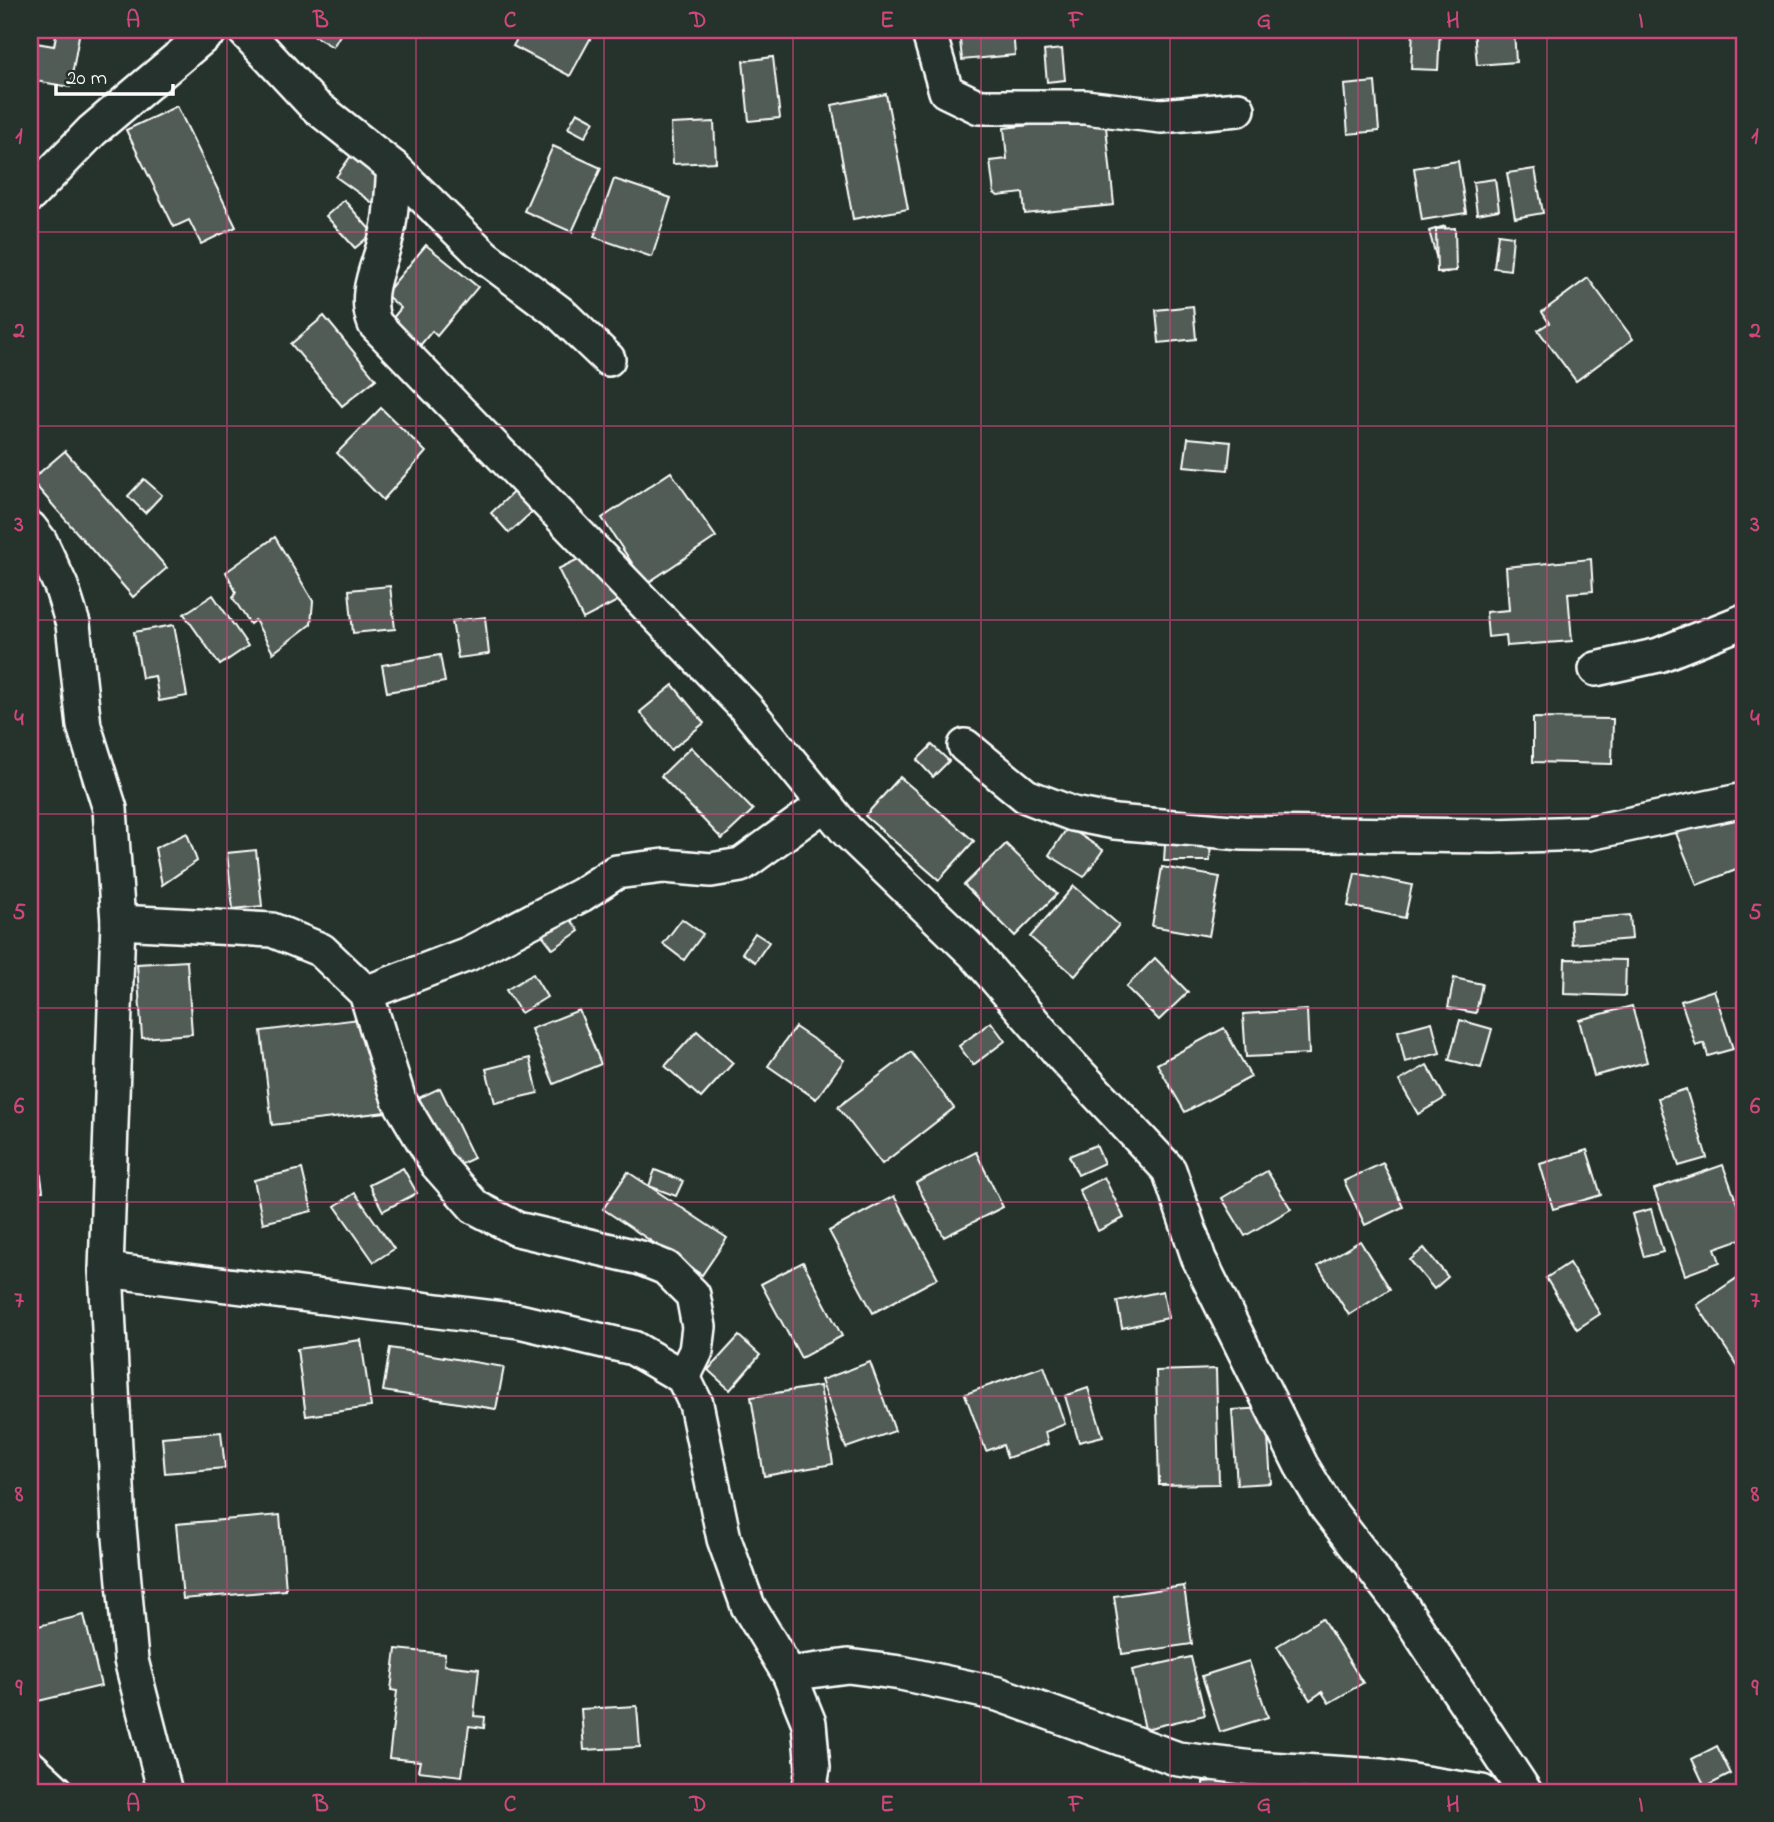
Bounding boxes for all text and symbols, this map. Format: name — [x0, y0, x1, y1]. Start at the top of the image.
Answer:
text: A — [126, 5, 140, 38]
text: B — [312, 5, 329, 38]
text: C — [504, 5, 517, 38]
text: D — [689, 5, 706, 38]
text: E — [880, 5, 894, 38]
text: F — [1068, 5, 1084, 38]
text: G — [1257, 5, 1271, 38]
text: H — [1446, 5, 1460, 38]
text: I — [1638, 5, 1644, 38]
scale bar — [56, 52, 173, 96]
text: 20 m — [66, 64, 107, 94]
text: 1 — [15, 121, 23, 154]
text: 1 — [1751, 121, 1759, 154]
text: 2 — [12, 315, 25, 348]
text: 2 — [1748, 315, 1761, 348]
text: 3 — [13, 509, 24, 542]
text: 3 — [1749, 509, 1760, 542]
text: 4 — [14, 703, 24, 736]
text: 4 — [1750, 703, 1760, 736]
text: 5 — [12, 897, 26, 930]
text: 5 — [1748, 897, 1762, 930]
text: 6 — [14, 1091, 25, 1124]
text: 6 — [1750, 1091, 1761, 1124]
text: 7 — [14, 1285, 24, 1318]
text: 7 — [1750, 1285, 1760, 1318]
text: 8 — [14, 1479, 24, 1512]
text: 8 — [1750, 1479, 1760, 1512]
text: 9 — [15, 1673, 24, 1706]
text: 9 — [1751, 1673, 1760, 1706]
text: A — [126, 1789, 140, 1822]
text: B — [312, 1789, 329, 1822]
text: C — [504, 1789, 517, 1822]
text: D — [689, 1789, 706, 1822]
text: E — [880, 1789, 894, 1822]
text: F — [1068, 1789, 1084, 1822]
text: G — [1257, 1789, 1271, 1822]
text: H — [1446, 1789, 1460, 1822]
text: I — [1638, 1789, 1644, 1822]

